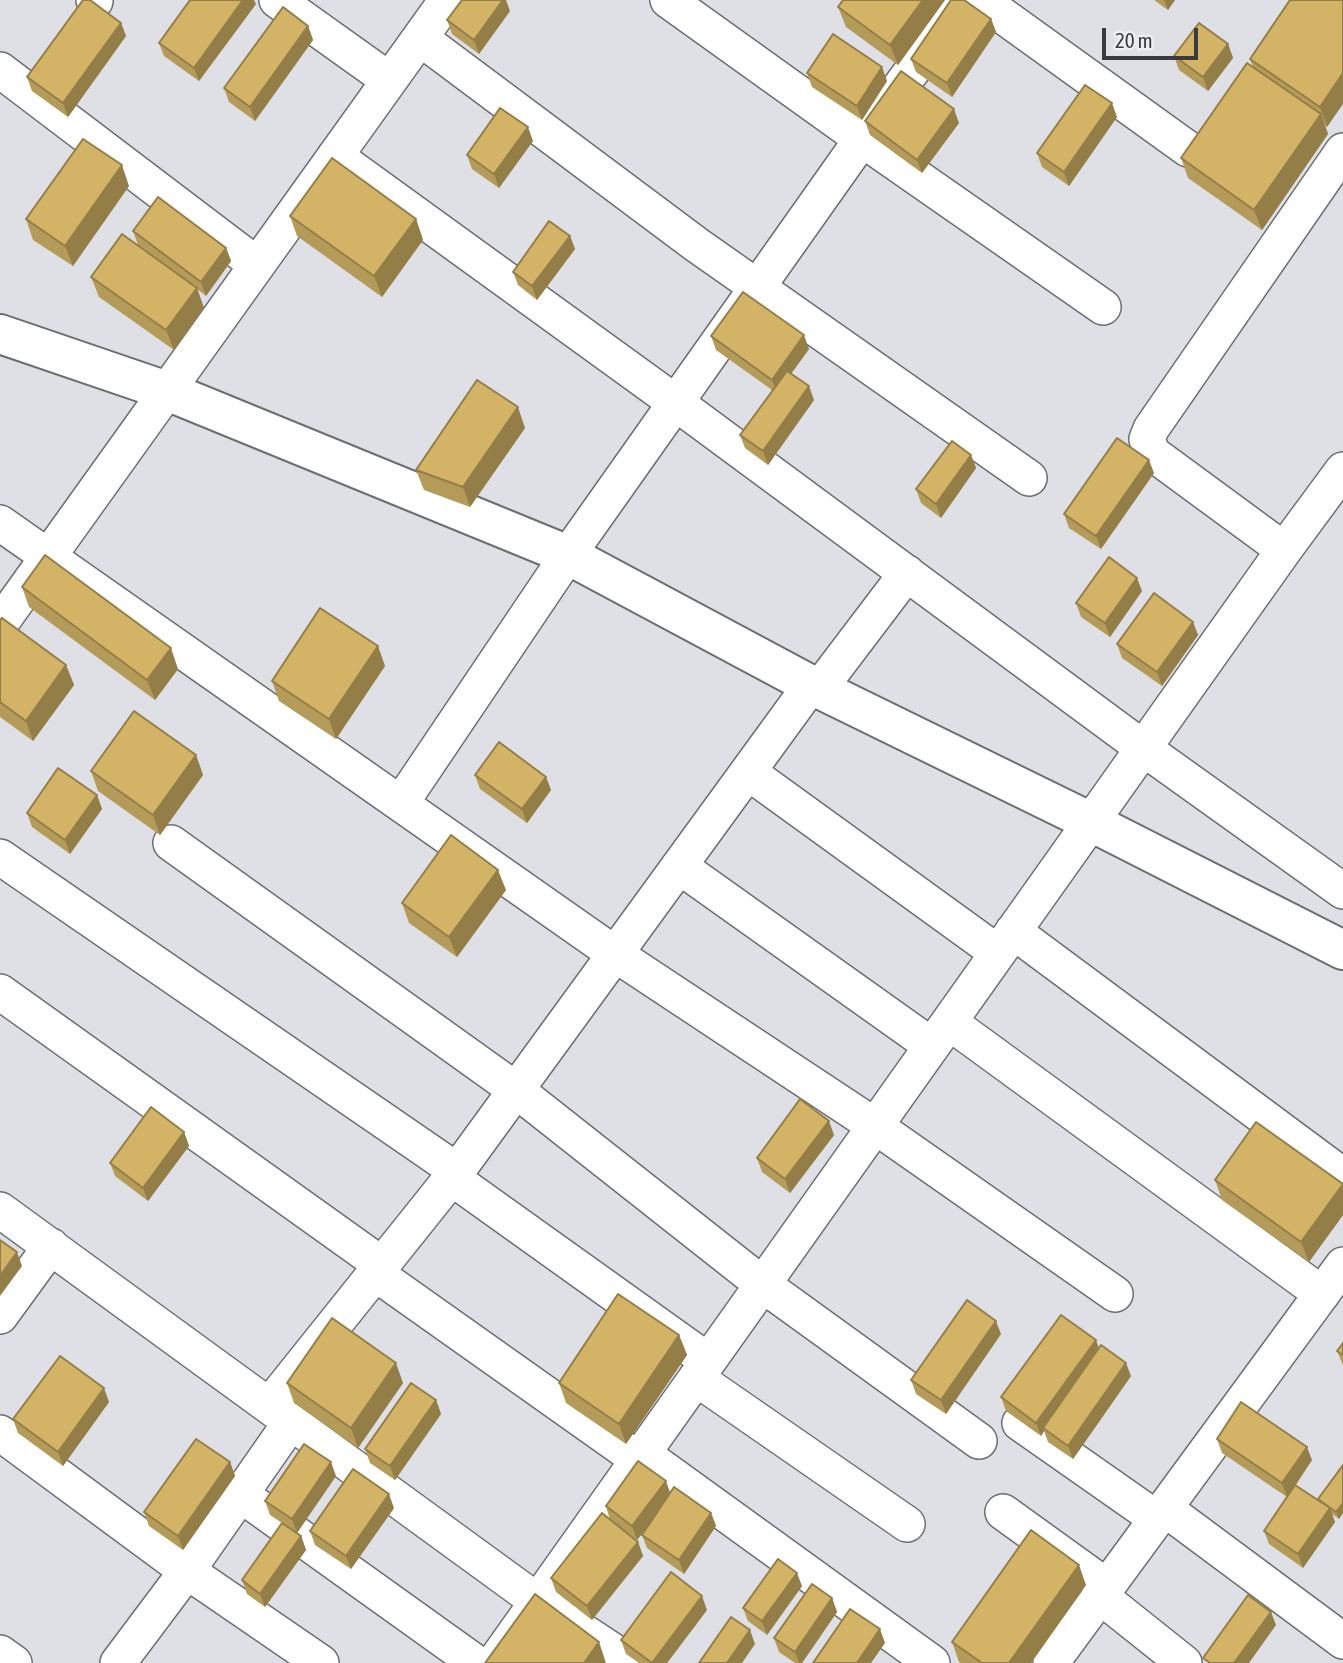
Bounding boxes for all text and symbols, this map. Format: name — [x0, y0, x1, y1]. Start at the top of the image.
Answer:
scale bar — [1105, 14, 1201, 58]
text: 20 m — [1115, 28, 1153, 52]

